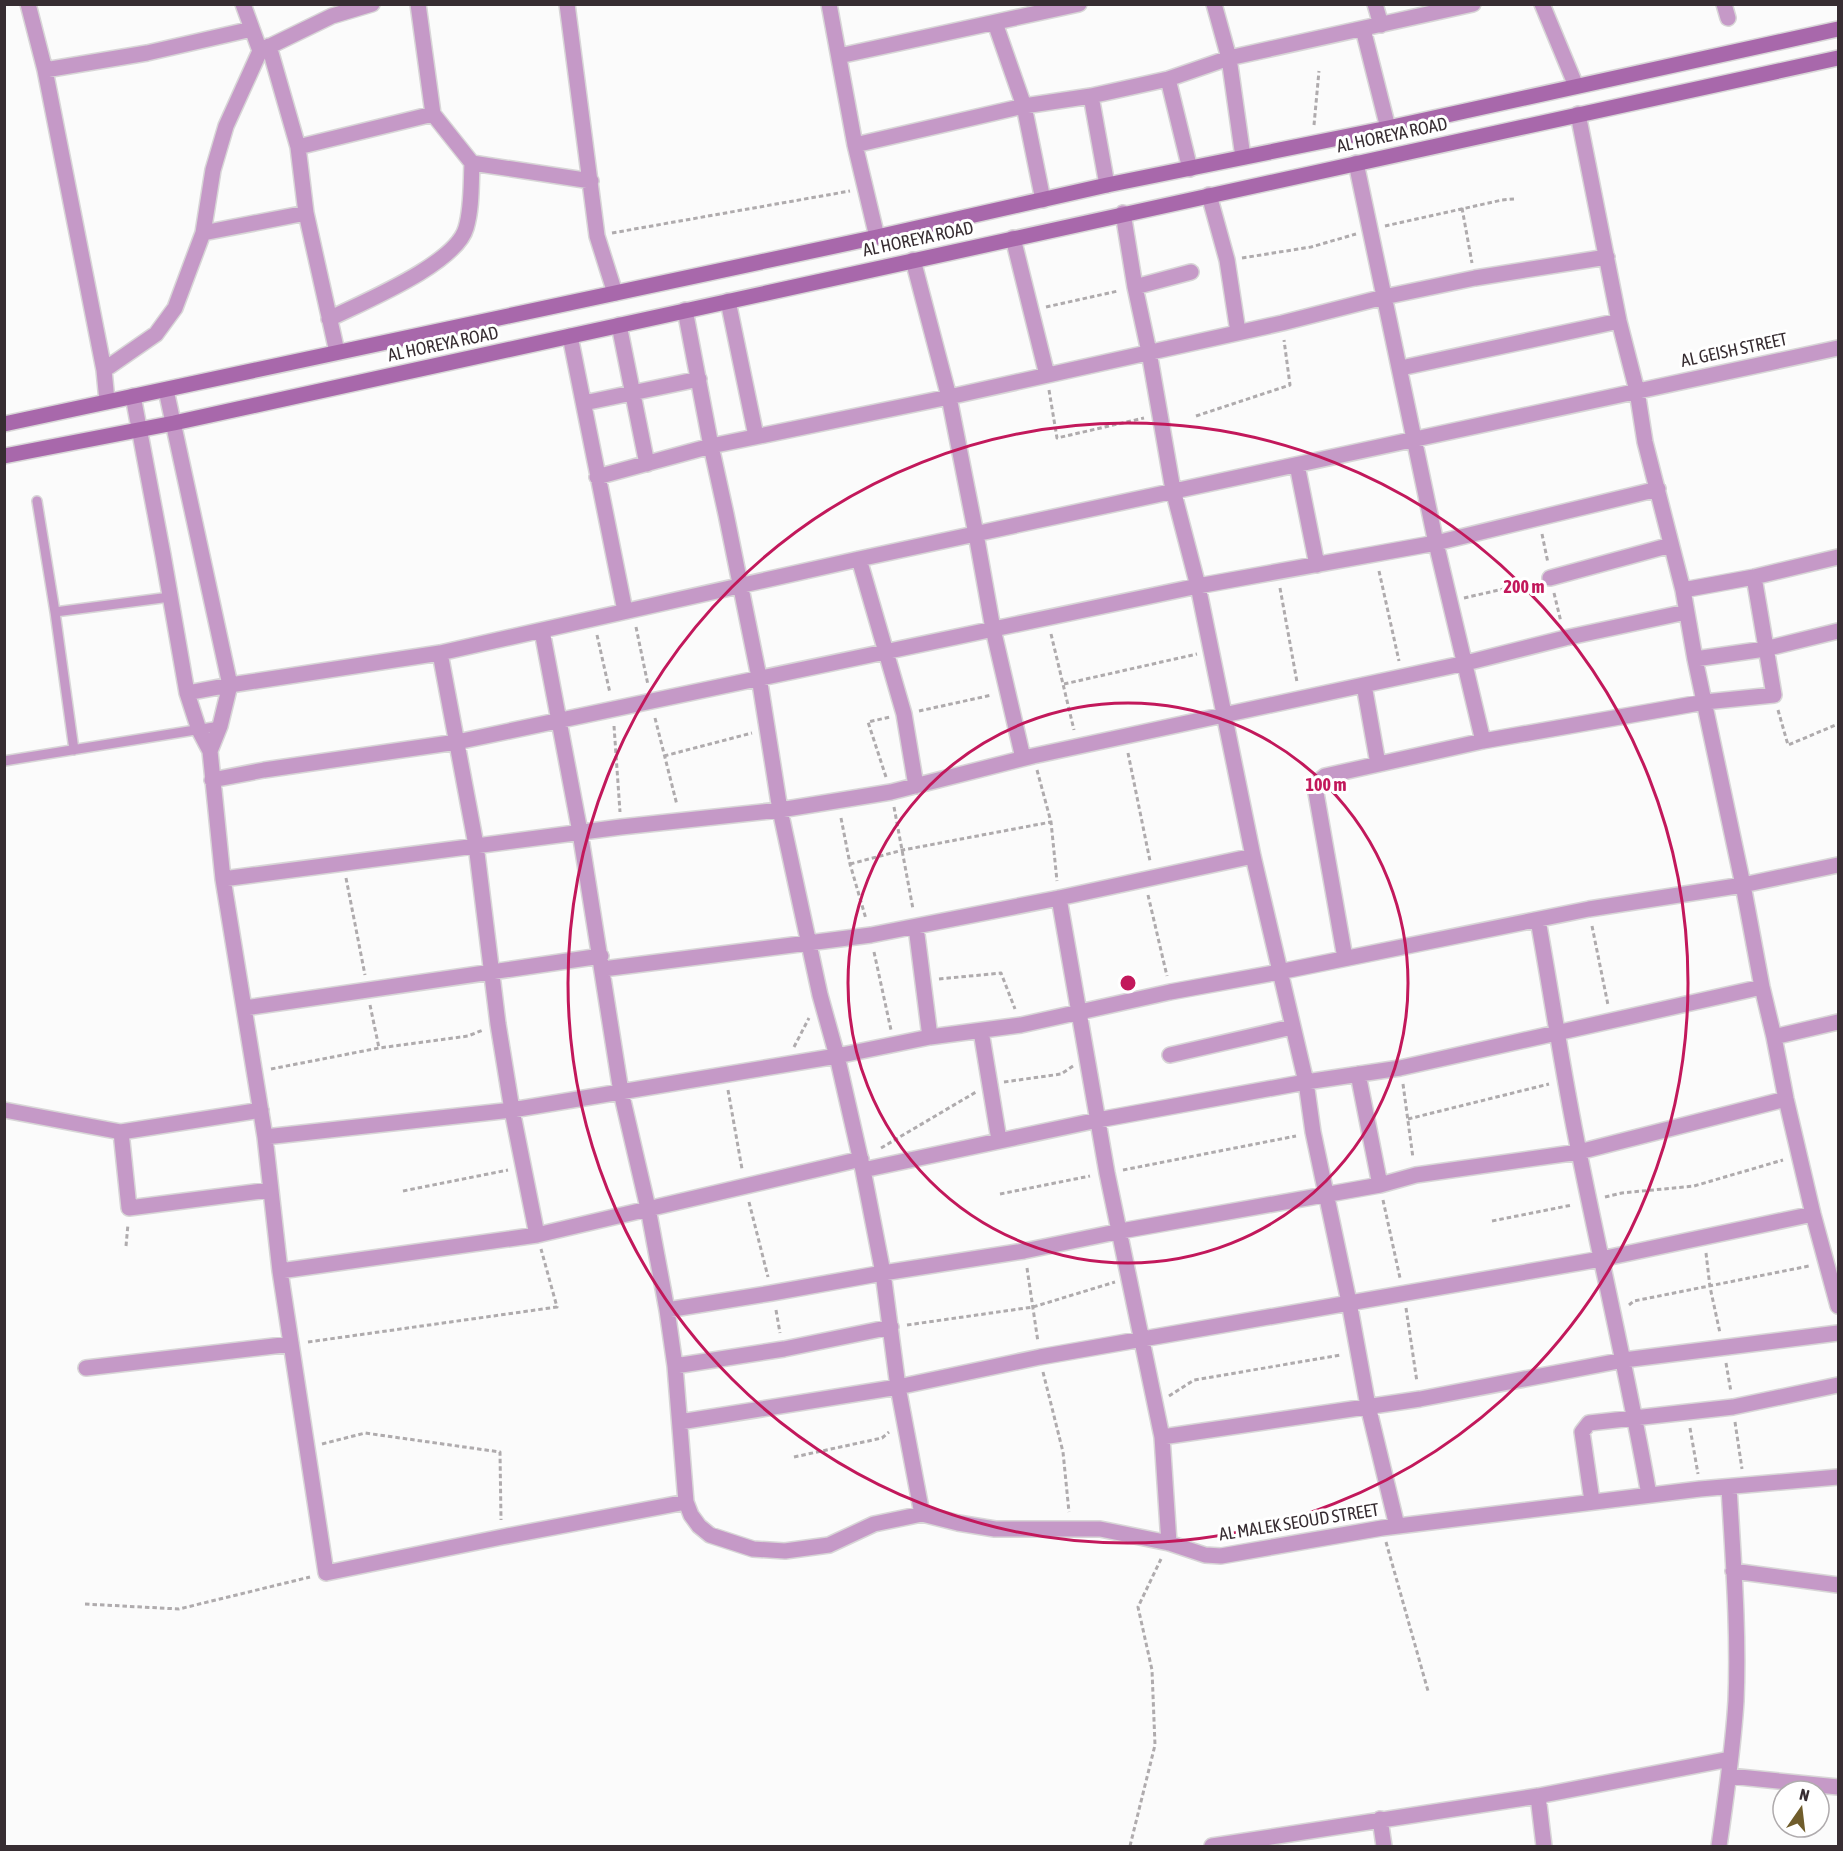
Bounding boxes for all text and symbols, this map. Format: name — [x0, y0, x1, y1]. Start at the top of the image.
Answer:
street label: AL HOREYA ROAD — [1335, 113, 1449, 156]
street label: AL HOREYA ROAD — [861, 217, 975, 260]
street label: AL HOREYA ROAD — [386, 322, 500, 365]
street label: AL GEISH STREET — [1679, 328, 1789, 371]
text: 200 m — [1504, 576, 1544, 597]
text: 100 m — [1306, 774, 1346, 795]
centre of rings — [1118, 973, 1138, 993]
street label: AL MALEK SEOUD STREET — [1217, 1498, 1380, 1545]
north arrow — [1771, 1779, 1831, 1839]
text: N — [1798, 1785, 1811, 1804]

